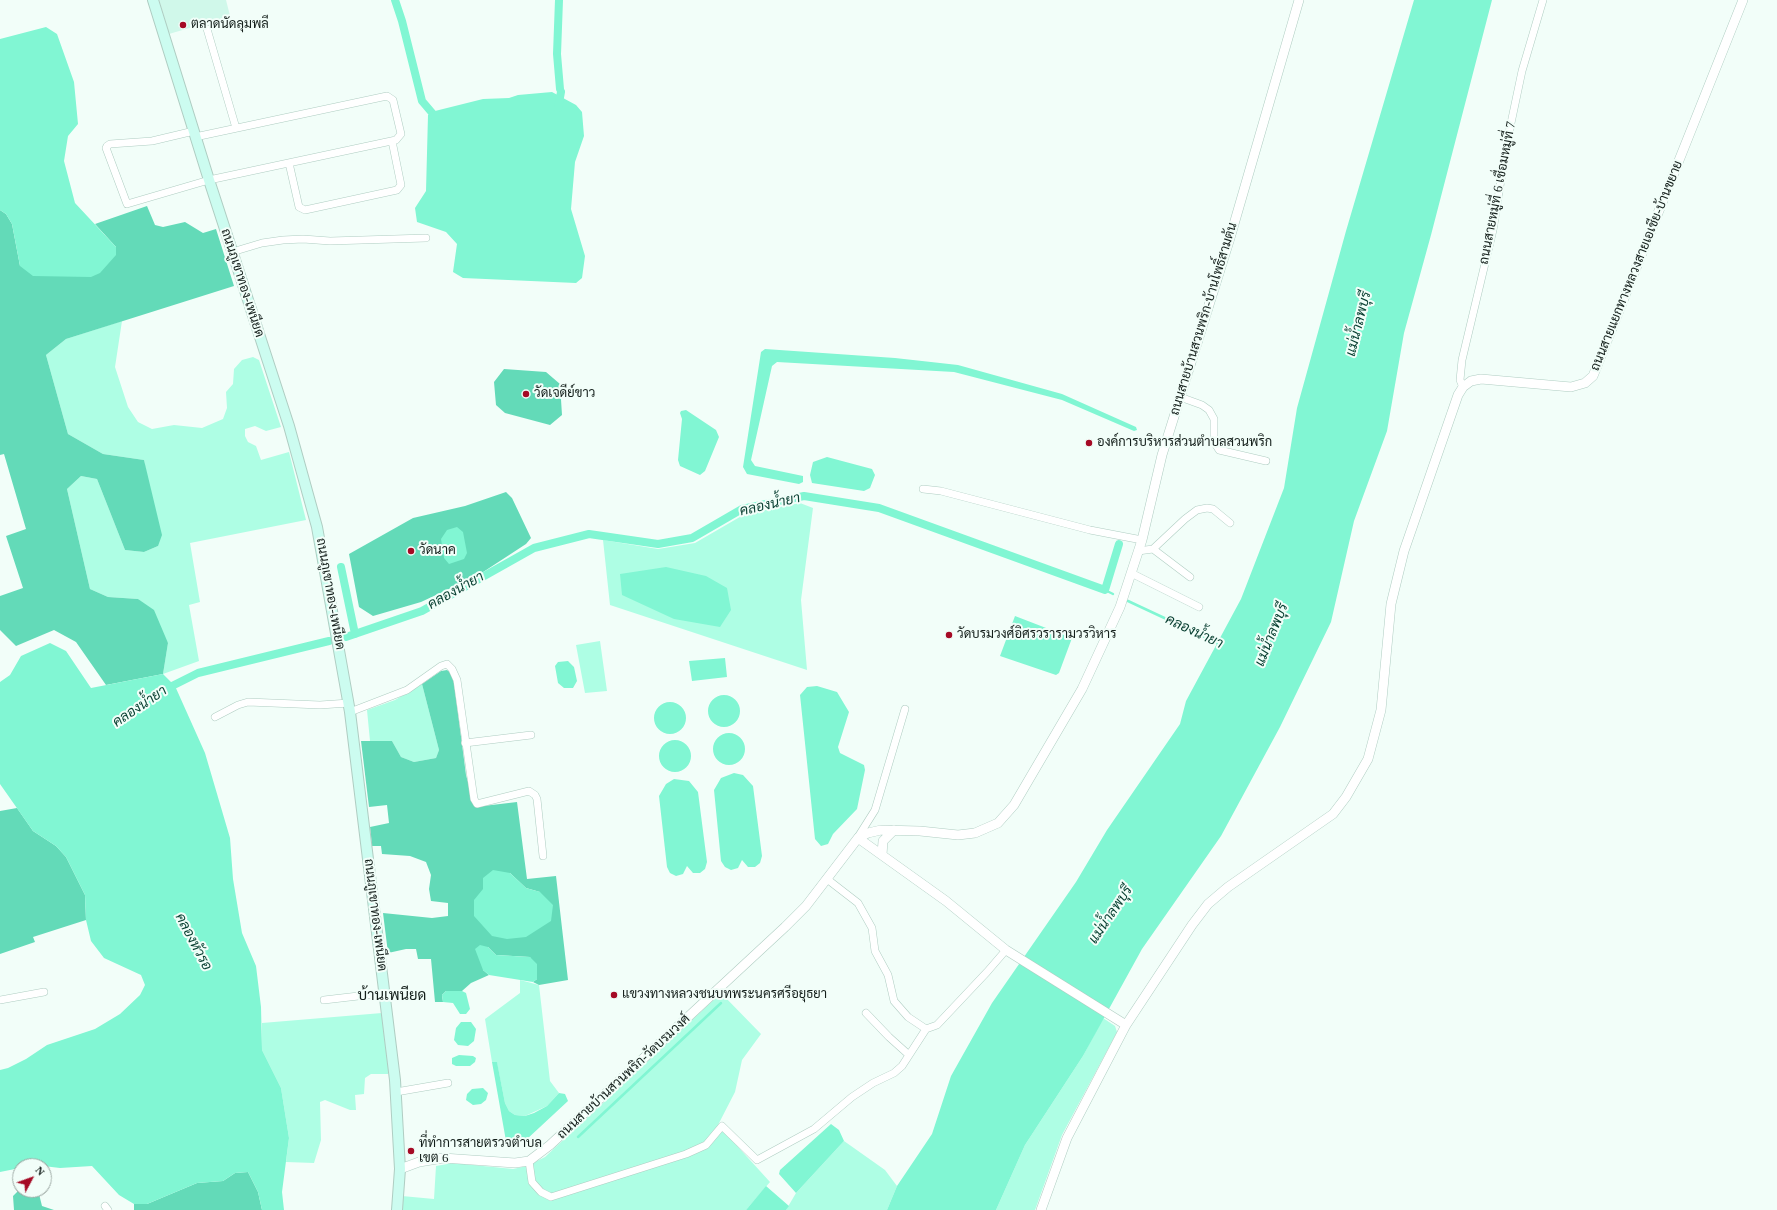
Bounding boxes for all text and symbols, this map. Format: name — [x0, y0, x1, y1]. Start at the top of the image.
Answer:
place label: ตลาดนัดลุมพลี — [191, 17, 269, 33]
marker: ตลาดนัดลุมพลี — [178, 20, 188, 30]
street label: ถนนสายหมู่ที่ 6 เชื่อมหมู่ที่ 7 — [1476, 120, 1520, 266]
street label: ถนนสายแยกทางหลวงสายเอเชีย-บ้านขยาย — [1588, 159, 1686, 373]
street label: ถนนสายบ้านสวนพริก-บ้านโพธิ์สามต้น — [1167, 221, 1241, 417]
street label: ถนนภูเขาทอง-เพนียด — [217, 227, 267, 339]
water label: แม่น้ำลพบุรี — [1343, 290, 1375, 358]
place label: วัดเจดีย์ขาว — [534, 386, 595, 402]
marker: วัดเจดีย์ขาว — [521, 389, 531, 399]
place label: องค์การบริหารส่วนตำบลสวนพริก — [1097, 435, 1272, 451]
marker: องค์การบริหารส่วนตำบลสวนพริก — [1084, 438, 1094, 448]
water label: คลองน้ำยา — [738, 490, 802, 520]
street label: ถนนภูเขาทอง-เพนียด — [312, 537, 348, 651]
place label: วัดนาค — [419, 543, 456, 559]
marker: วัดนาค — [406, 546, 416, 556]
water label: คลองน้ำยา — [425, 569, 487, 613]
water label: แม่น้ำลพบุรี — [1252, 601, 1292, 669]
water label: คลองน้ำยา — [1163, 611, 1225, 653]
place label: วัดบรมวงศ์อิศรวรารามวรวิหาร — [957, 627, 1116, 643]
marker: วัดบรมวงศ์อิศรวรารามวรวิหาร — [944, 630, 954, 640]
water label: คลองน้ำยา — [110, 683, 170, 731]
street label: ถนนภูเขาทอง-เพนียด — [360, 858, 390, 972]
water label: แม่น้ำลพบุรี — [1085, 883, 1137, 947]
water label: คลองหัวรอ — [171, 911, 215, 973]
district label: บ้านเพนียด — [358, 987, 426, 1005]
place label: แขวงทางหลวงชนบทพระนครศรีอยุธยา — [622, 987, 827, 1003]
marker: แขวงทางหลวงชนบทพระนครศรีอยุธยา — [609, 990, 619, 1000]
street label: ถนนสายบ้านสวนพริก-วัดบรมวงศ์ — [554, 1011, 694, 1143]
place label: ที่ทำการสายตรวจตำบล เขต 6 — [419, 1136, 542, 1167]
marker: ที่ทำการสายตรวจตำบล เขต 6 — [406, 1146, 416, 1156]
north arrow — [12, 1158, 52, 1198]
text: N — [33, 1164, 47, 1178]

